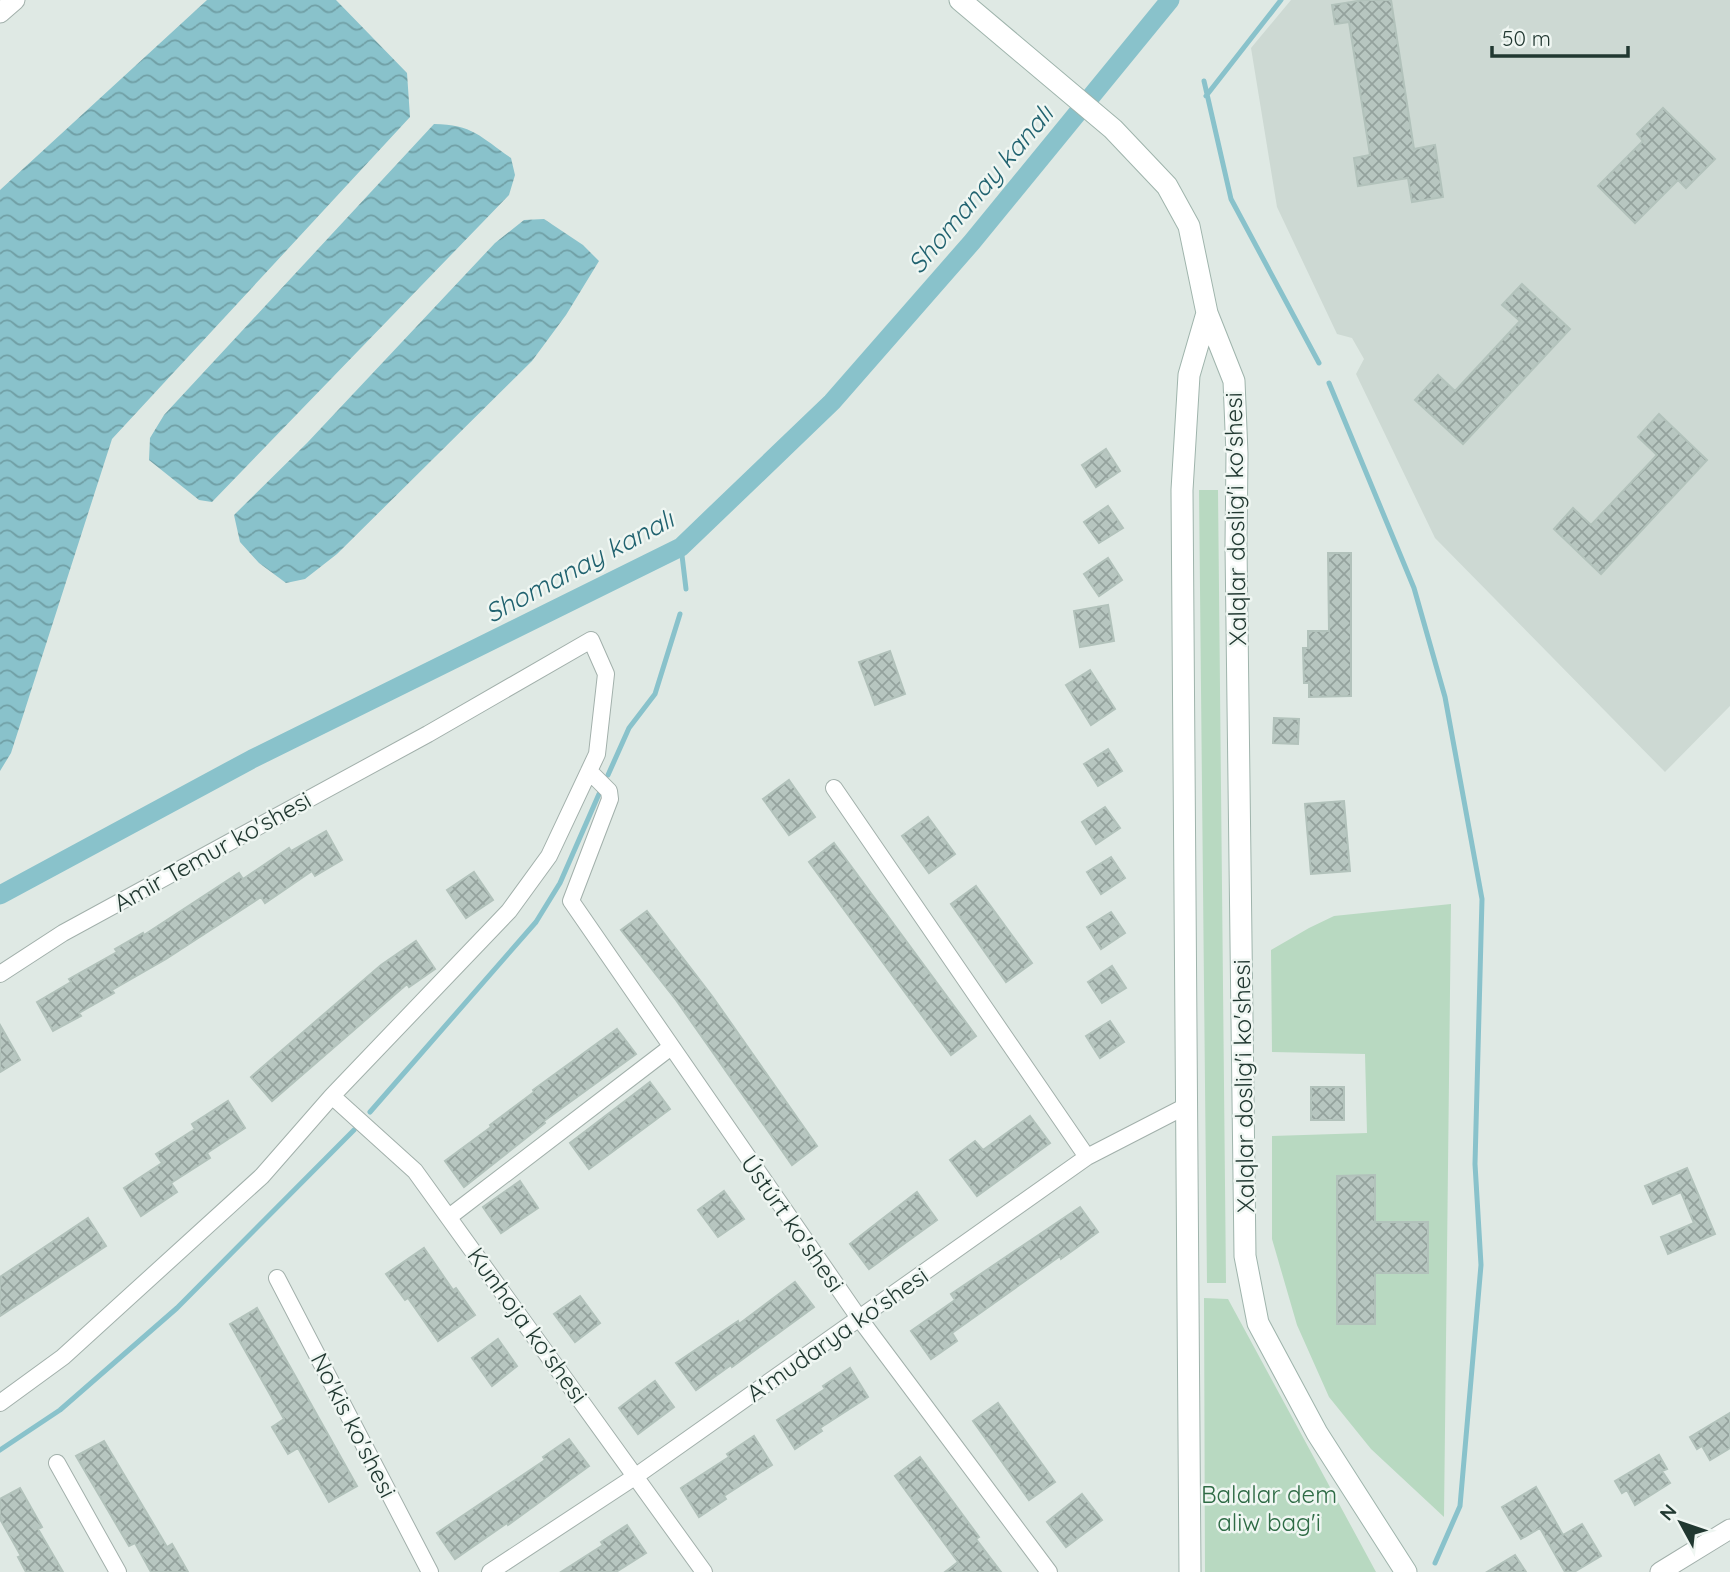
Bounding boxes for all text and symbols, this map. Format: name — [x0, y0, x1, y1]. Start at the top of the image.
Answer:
scale bar — [1492, 14, 1628, 58]
text: 50 m — [1502, 25, 1551, 51]
water label: Shomanay kanalı — [900, 97, 1061, 280]
street label: Xalqlar doslig'i ko'shesi — [1218, 392, 1252, 646]
water label: Shomanay kanalı — [479, 502, 680, 630]
street label: Amir Temur ko'shesi — [108, 784, 316, 918]
street label: Xalqlar doslig'i ko'shesi — [1226, 959, 1260, 1213]
street label: Ústúrt ko'shesi — [735, 1149, 851, 1297]
street label: Kunhoja ko'shesi — [461, 1241, 595, 1409]
street label: A'mudarya ko'shesi — [740, 1260, 934, 1408]
street label: No'kis ko'shesi — [305, 1348, 403, 1502]
park label: Balalar dem aliw bag'i — [1201, 1479, 1337, 1537]
north arrow — [1646, 1488, 1716, 1558]
text: N — [1654, 1499, 1682, 1525]

